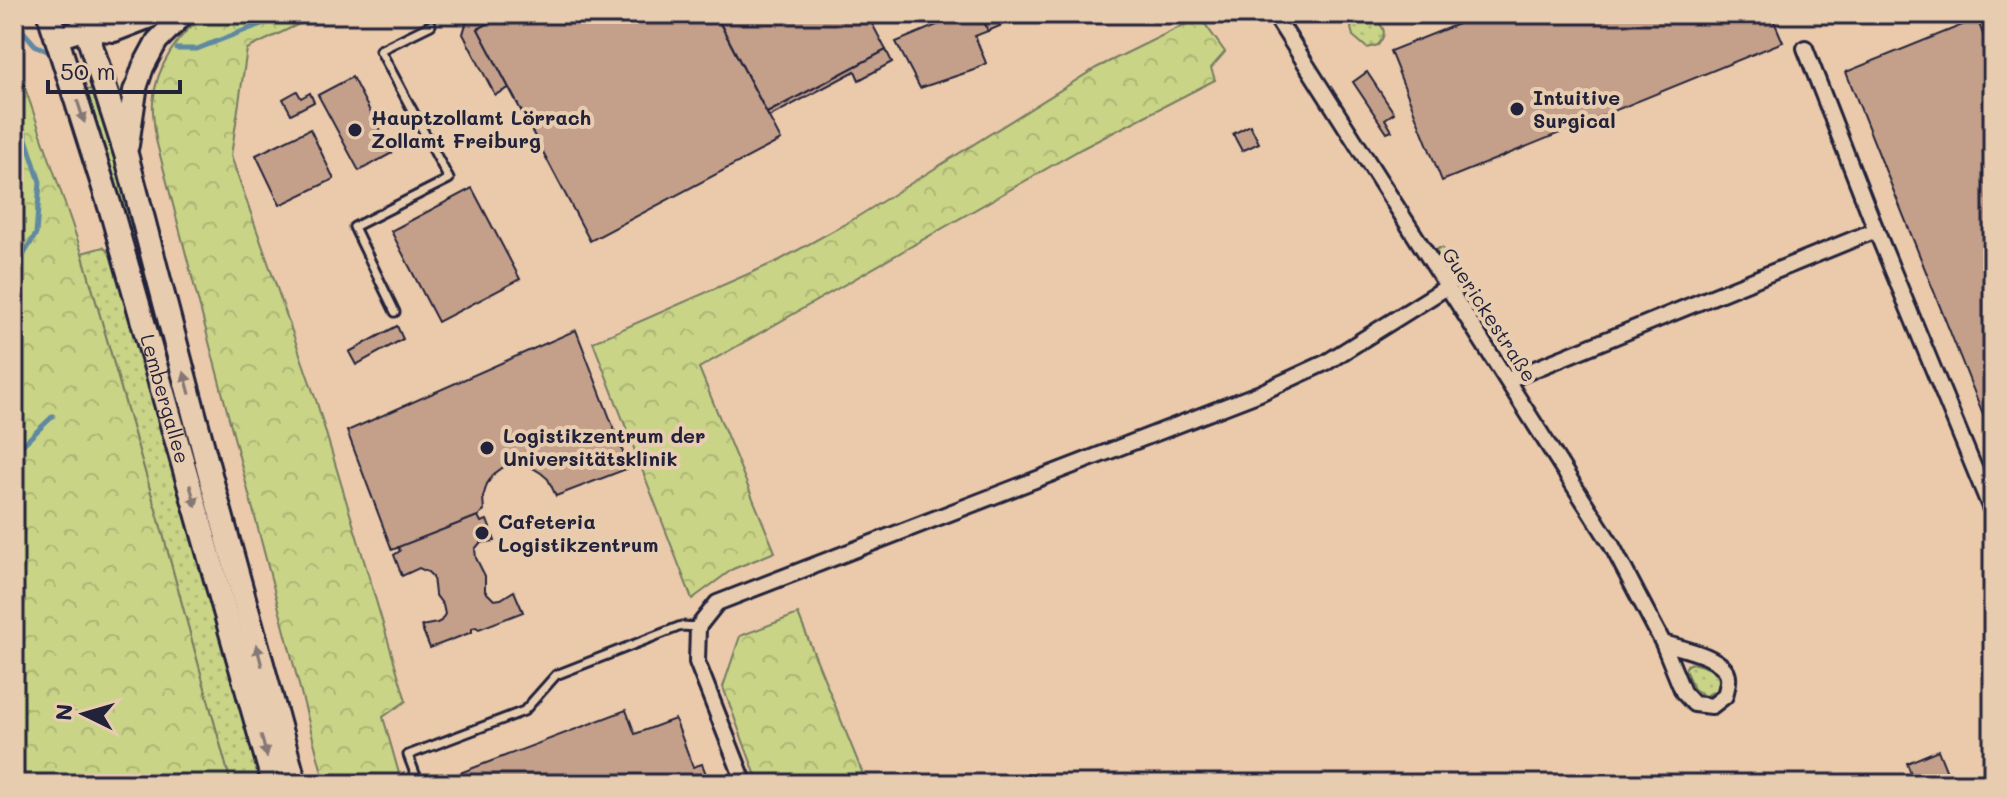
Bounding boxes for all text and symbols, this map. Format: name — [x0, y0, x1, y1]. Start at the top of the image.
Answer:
scale bar — [48, 44, 180, 94]
text: 50 m — [60, 55, 116, 86]
place label: Intuitive Surgical — [1533, 84, 1620, 133]
marker: Intuitive Surgical — [1508, 100, 1526, 118]
one-way arrow — [75, 101, 87, 125]
place label: Hauptzollamt Lörrach Zollamt Freiburg — [371, 104, 591, 153]
marker: Hauptzollamt Lörrach Zollamt Freiburg — [346, 121, 364, 139]
street label: Guerickestraße — [1437, 242, 1543, 387]
street label: Lembergallee — [135, 331, 196, 466]
one-way arrow — [180, 371, 192, 396]
place label: Logistikzentrum der Universitätsklinik — [503, 422, 705, 471]
marker: Logistikzentrum der Universitätsklinik — [478, 439, 496, 457]
one-way arrow — [188, 484, 200, 509]
place label: Cafeteria Logistikzentrum — [498, 508, 658, 557]
marker: Cafeteria Logistikzentrum — [473, 524, 491, 542]
one-way arrow — [253, 642, 265, 667]
north arrow — [44, 674, 124, 754]
text: N — [48, 703, 79, 722]
one-way arrow — [258, 734, 270, 759]

